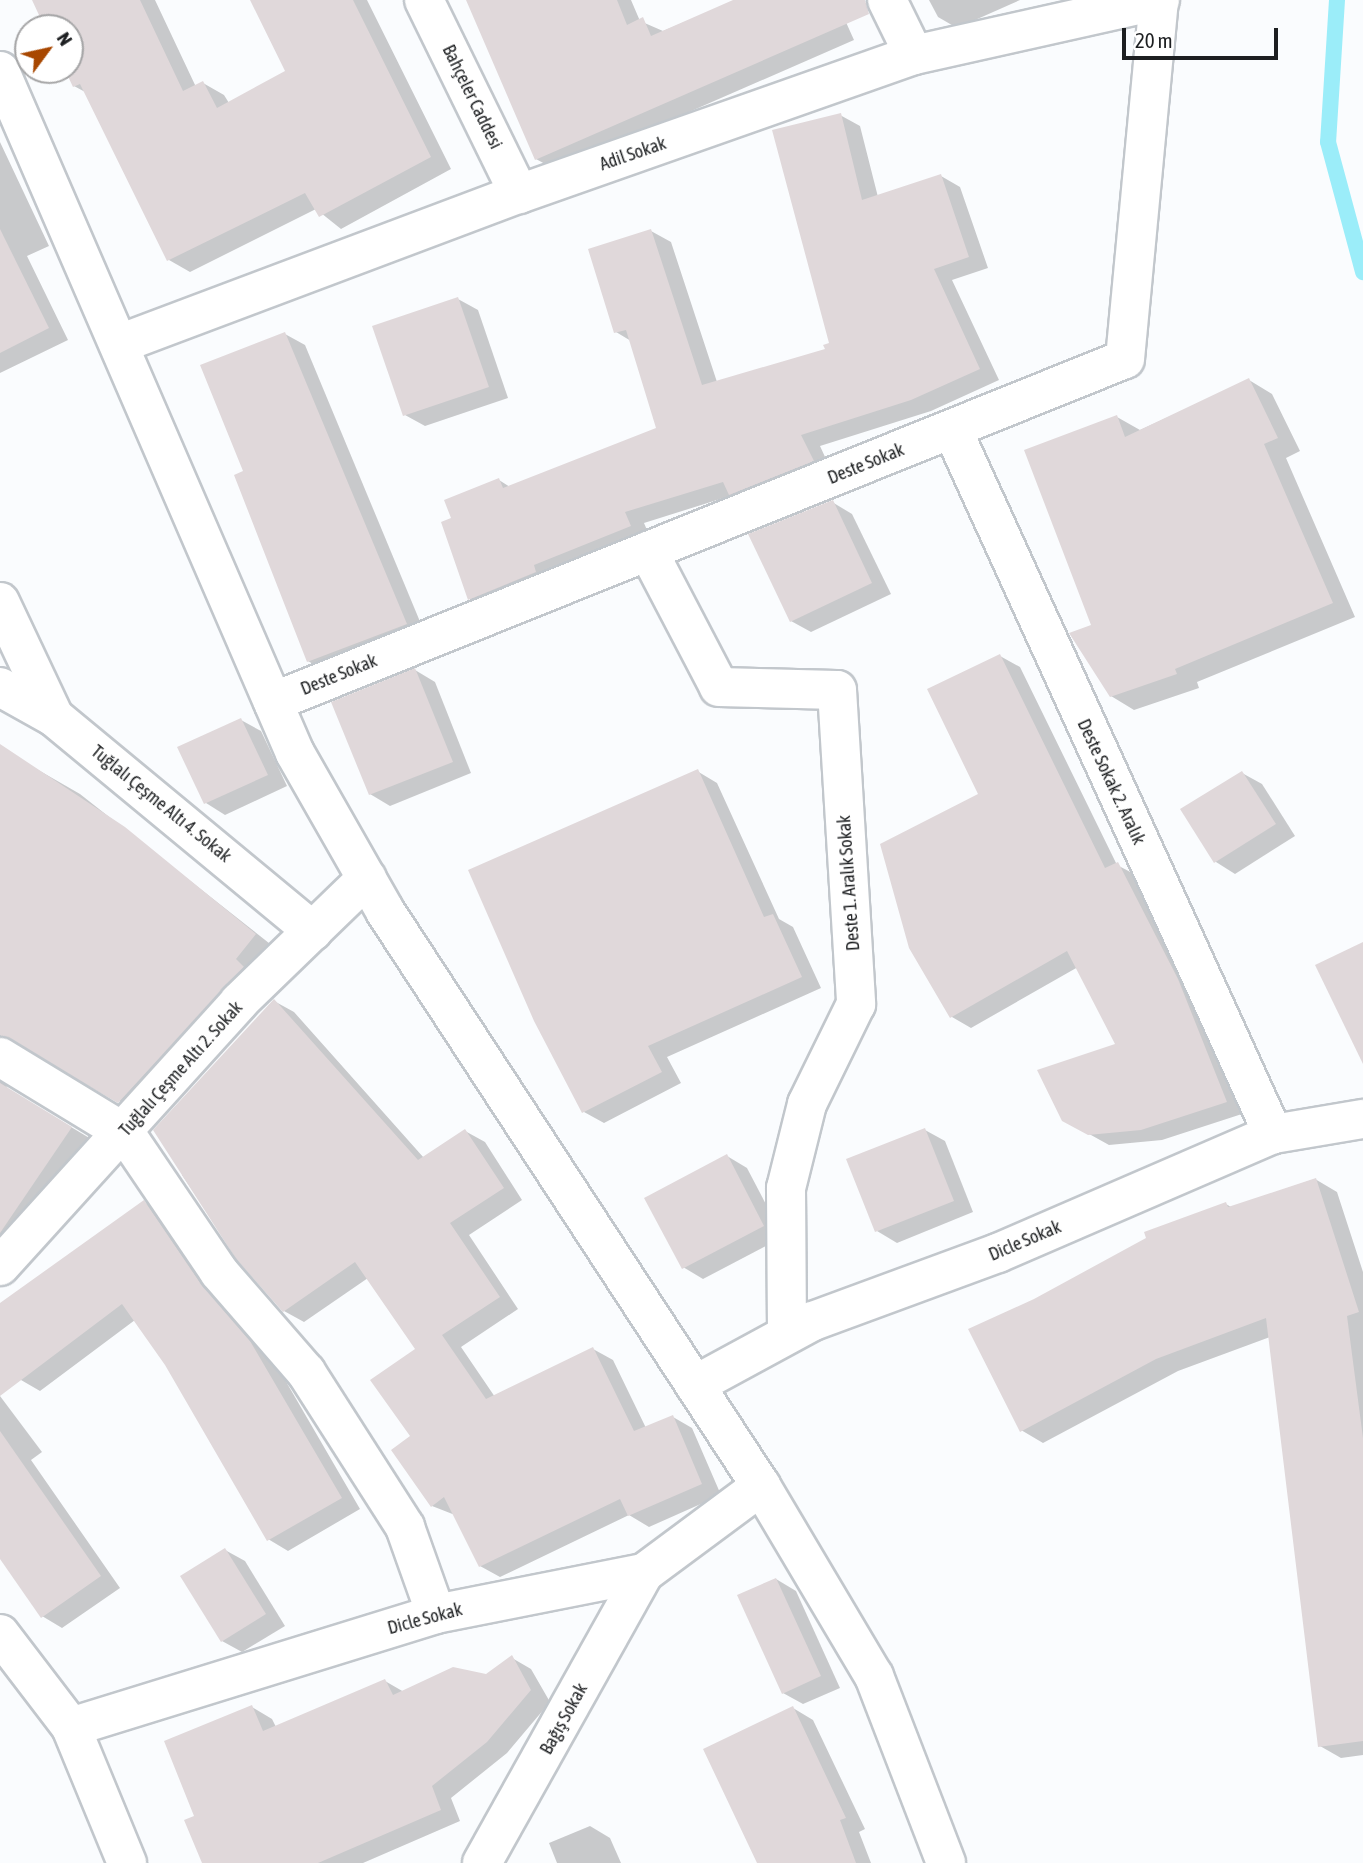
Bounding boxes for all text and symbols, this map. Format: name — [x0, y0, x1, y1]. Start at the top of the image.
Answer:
north arrow — [14, 14, 84, 84]
scale bar — [1125, 14, 1281, 58]
text: N — [53, 28, 77, 49]
text: 20 m — [1135, 28, 1173, 52]
street label: Bahçeler Caddesi — [437, 41, 507, 153]
street label: Adil Sokak — [597, 133, 669, 175]
street label: Deste Sokak — [825, 439, 907, 489]
street label: Deste Sokak — [298, 650, 380, 700]
street label: Deste Sokak 2. Aralık — [1072, 716, 1150, 848]
street label: Tuğlalı Çeşme Altı 4. Sokak — [87, 741, 235, 867]
street label: Deste 1. Aralık Sokak — [833, 814, 865, 952]
street label: Tuğlalı Çeşme Altı 2. Sokak — [115, 997, 247, 1141]
street label: Dicle Sokak — [986, 1216, 1064, 1266]
street label: Dicle Sokak — [385, 1599, 465, 1639]
street label: Bağış Sokak — [536, 1680, 592, 1758]

